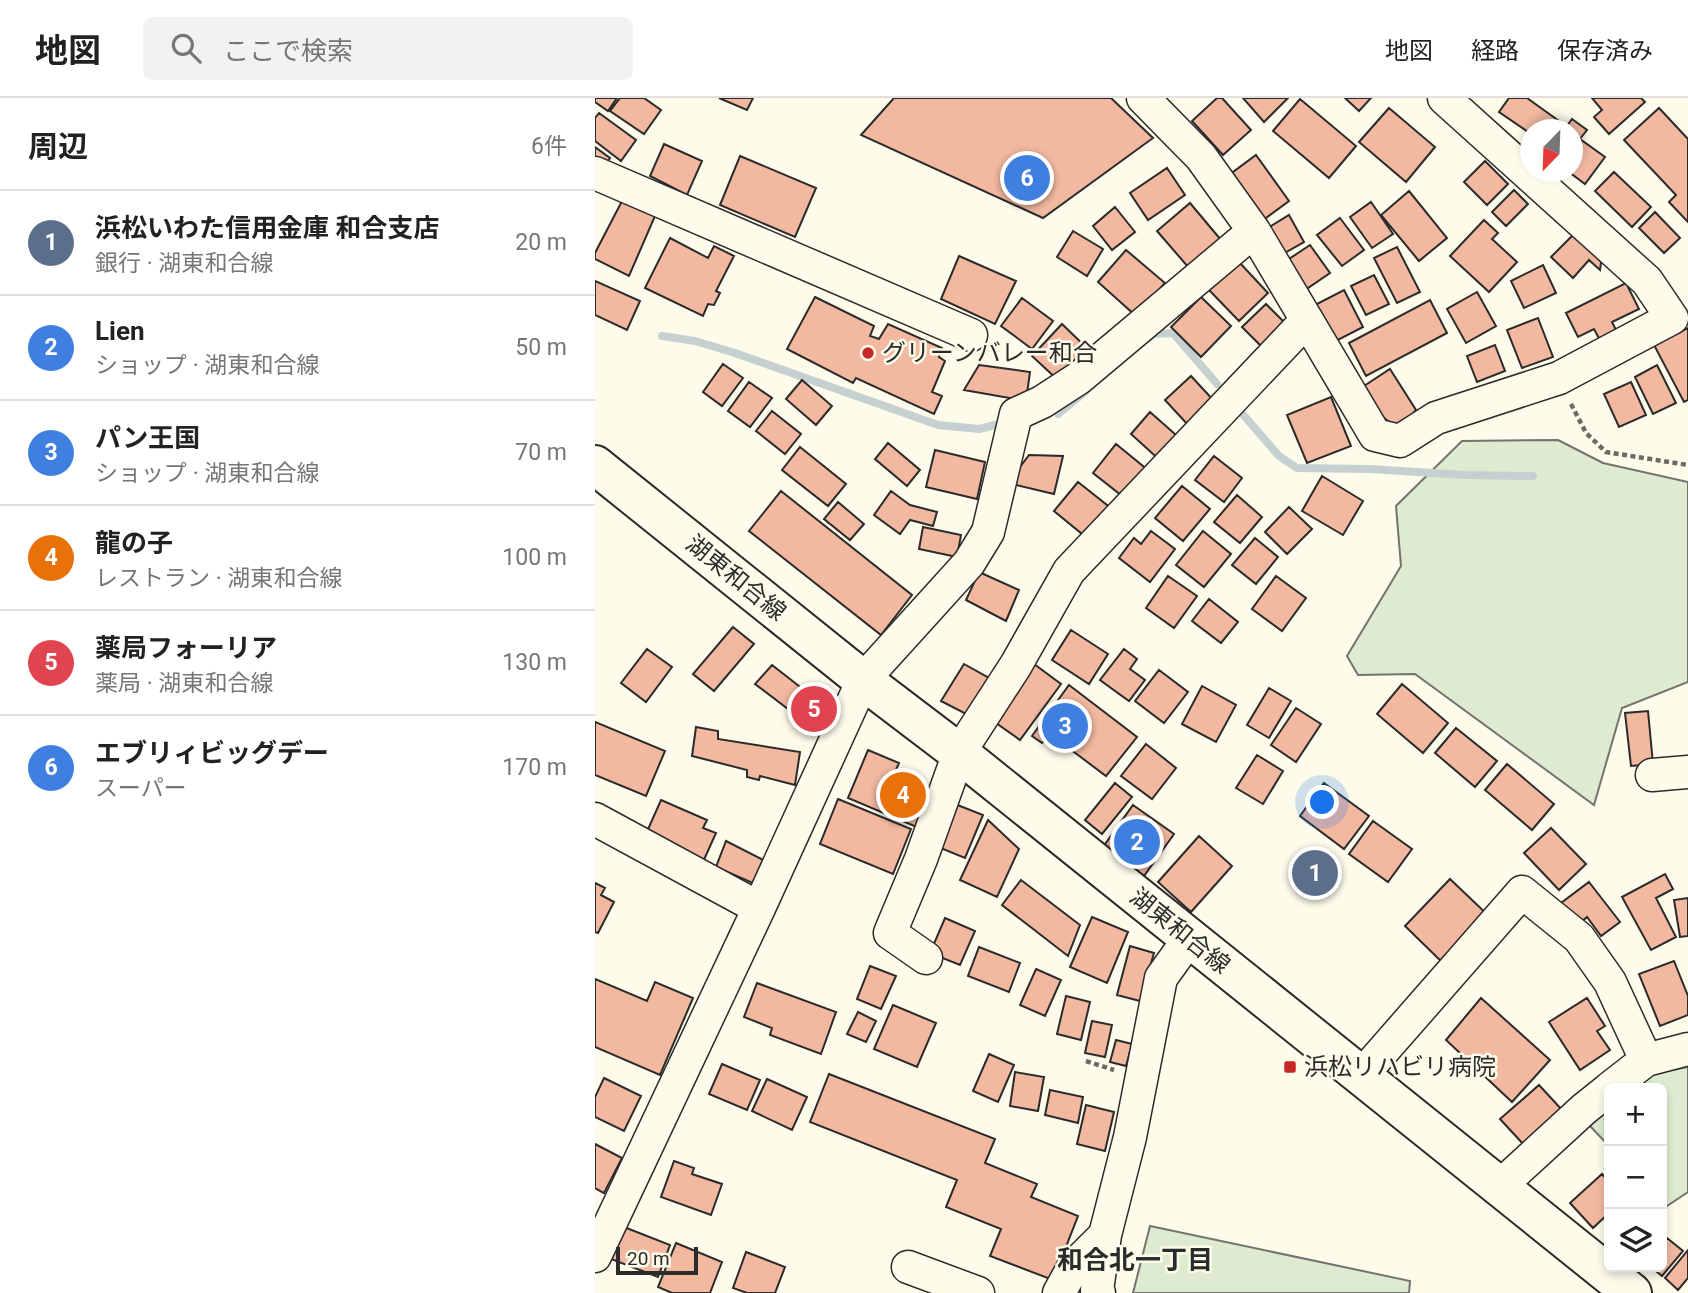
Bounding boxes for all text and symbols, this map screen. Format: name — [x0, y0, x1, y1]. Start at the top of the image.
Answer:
search box — [143, 17, 633, 80]
icon: search — [167, 29, 205, 67]
text: 地図 — [35, 31, 101, 70]
text: ここで検索 — [223, 36, 353, 66]
text: 地図 — [1385, 37, 1433, 65]
text: 経路 — [1471, 37, 1519, 65]
text: 保存済み — [1557, 37, 1653, 65]
north arrow — [1520, 119, 1583, 182]
text: 周辺 — [28, 129, 88, 164]
text: 6件 — [531, 133, 567, 160]
pin: 6 — [1004, 152, 1050, 204]
text: 浜松いわた信用金庫 和合支店 — [95, 213, 439, 243]
text: 1 — [44, 229, 58, 256]
text: 20 m — [515, 229, 567, 256]
text: 銀行 · 湖東和合線 — [95, 250, 273, 277]
text: Lien — [95, 316, 145, 346]
text: 2 — [44, 334, 58, 361]
text: 50 m — [515, 334, 567, 361]
place label: グリーンバレー和合 — [882, 339, 1097, 367]
marker: グリーンバレー和合 — [860, 345, 876, 361]
text: ショップ · 湖東和合線 — [95, 352, 319, 379]
text: パン王国 — [95, 423, 200, 453]
text: 3 — [44, 439, 58, 466]
text: 70 m — [515, 439, 567, 466]
text: ショップ · 湖東和合線 — [95, 460, 319, 487]
text: 龍の子 — [95, 528, 173, 558]
street label: 湖東和合線 — [681, 529, 791, 627]
text: 4 — [44, 544, 58, 571]
text: 100 m — [502, 544, 567, 571]
text: レストラン · 湖東和合線 — [95, 565, 342, 592]
text: 薬局フォーリア — [95, 633, 277, 663]
text: 5 — [44, 649, 58, 676]
text: 130 m — [502, 649, 567, 676]
text: 薬局 · 湖東和合線 — [95, 670, 273, 697]
pin: 5 — [791, 683, 837, 735]
pin: 3 — [1042, 700, 1088, 752]
text: エブリィビッグデー — [95, 738, 329, 768]
text: 6 — [44, 754, 58, 781]
text: 170 m — [502, 754, 567, 781]
pin: 4 — [880, 769, 926, 821]
text: スーパー — [95, 775, 187, 802]
your location — [1305, 785, 1339, 819]
pin: 2 — [1114, 816, 1160, 868]
pin: 1 — [1292, 847, 1338, 899]
street label: 湖東和合線 — [1125, 882, 1235, 980]
place label: 浜松リハビリ病院 — [1304, 1053, 1496, 1081]
marker: 浜松リハビリ病院 — [1282, 1059, 1298, 1075]
map controls — [1604, 1083, 1667, 1272]
button: + — [1604, 1083, 1667, 1146]
button: − — [1604, 1146, 1667, 1209]
button: layers — [1604, 1209, 1667, 1272]
scale bar — [616, 1244, 698, 1276]
district label: 和合北一丁目 — [1057, 1245, 1213, 1275]
text: 20 m — [627, 1247, 670, 1270]

